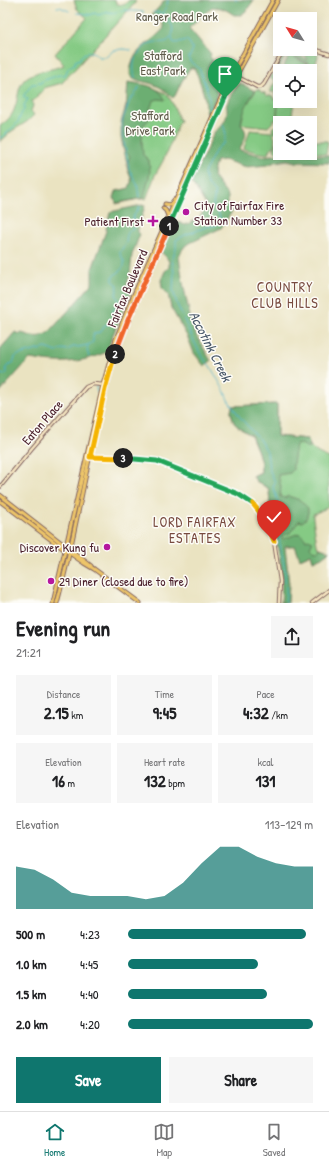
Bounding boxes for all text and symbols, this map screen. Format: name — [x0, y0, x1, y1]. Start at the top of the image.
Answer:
park label: Ranger Road Park — [136, 7, 219, 25]
north arrow — [273, 12, 317, 56]
map controls — [273, 12, 317, 160]
park label: Stafford East Park — [140, 46, 186, 79]
pin — [208, 57, 242, 98]
icon: arrive — [214, 63, 236, 85]
button: locate — [273, 64, 317, 108]
park label: Stafford Drive Park — [125, 106, 175, 139]
button: layers — [273, 116, 317, 160]
place label: City of Fairfax Fire Station Number 33 — [194, 196, 284, 229]
marker: City of Fairfax Fire Station Number 33 — [181, 207, 191, 217]
place label: Patient First — [84, 212, 145, 230]
marker: Patient First — [147, 215, 159, 227]
pin: 1 — [159, 216, 179, 236]
text: 1 — [167, 219, 171, 233]
street label: Fairfax Boulevard — [102, 247, 151, 330]
district label: COUNTRY CLUB HILLS — [251, 277, 319, 312]
water label: Accotink Creek — [185, 308, 237, 386]
pin: 2 — [105, 344, 125, 364]
text: 2 — [112, 347, 118, 361]
street label: Eaton Place — [17, 396, 67, 448]
pin: 3 — [113, 448, 133, 468]
text: 3 — [121, 451, 125, 465]
pin — [257, 500, 291, 541]
icon: check — [263, 506, 285, 528]
district label: LORD FAIRFAX ESTATES — [153, 512, 237, 547]
place label: Discover Kung fu — [20, 538, 99, 556]
marker: Discover Kung fu — [102, 542, 112, 552]
place label: 29 Diner (closed due to fire) — [59, 572, 189, 590]
marker: 29 Diner (closed due to fire) — [46, 576, 56, 586]
text: Evening run — [16, 613, 110, 643]
button: share — [271, 616, 313, 658]
text: 21:21 — [16, 643, 41, 661]
text: Distance — [47, 687, 80, 701]
text: Time — [155, 687, 174, 701]
text: Pace — [256, 687, 275, 701]
text: 2.15 — [44, 701, 69, 724]
text: 9:45 — [153, 701, 176, 724]
text: 4:32 — [243, 701, 269, 724]
text: km — [69, 708, 83, 722]
text: /km — [269, 708, 288, 722]
text: Elevation — [45, 755, 82, 769]
text: Heart rate — [144, 755, 185, 769]
text: kcal — [257, 755, 274, 769]
text: 16 — [52, 769, 65, 792]
text: 132 — [144, 769, 166, 792]
text: 131 — [256, 769, 275, 792]
text: m — [65, 776, 75, 790]
text: bpm — [166, 776, 185, 790]
text: Elevation — [16, 815, 59, 833]
text: 113–129 m — [265, 815, 313, 833]
text: 500 m — [16, 925, 45, 943]
text: 4:23 — [80, 925, 100, 943]
text: 1.0 km — [16, 955, 47, 973]
text: 4:45 — [80, 955, 98, 973]
text: 1.5 km — [16, 985, 46, 1003]
text: 4:40 — [80, 985, 99, 1003]
text: 2.0 km — [16, 1015, 48, 1033]
text: 4:20 — [80, 1015, 100, 1033]
button: Save — [16, 1057, 161, 1103]
button: Share — [169, 1057, 313, 1103]
tab: Home — [44, 1121, 66, 1159]
tab: Map — [153, 1121, 175, 1159]
tab: Saved — [263, 1121, 285, 1159]

